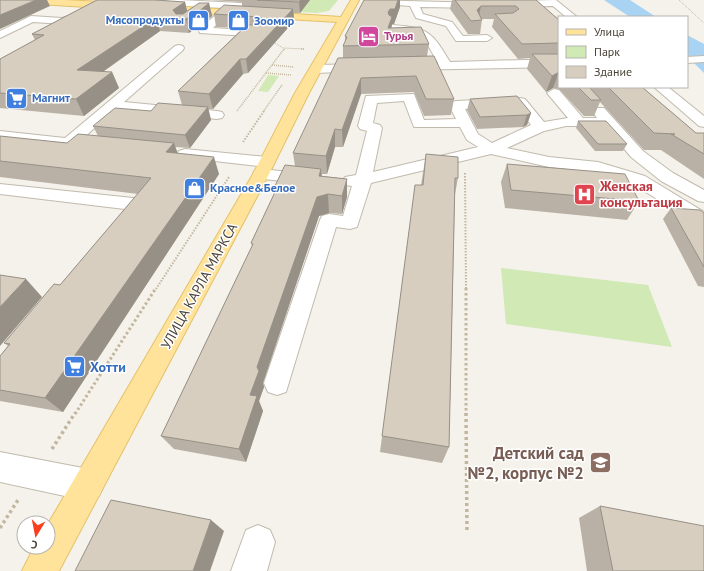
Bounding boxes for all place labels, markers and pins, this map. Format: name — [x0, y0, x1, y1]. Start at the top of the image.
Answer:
shop icon: Мясопродукты — [186, 7, 212, 33]
shop icon: Зоомир — [225, 8, 251, 34]
place label: Мясопродукты — [106, 12, 184, 27]
place label: Зоомир — [254, 13, 295, 28]
hotel icon: Турья — [355, 23, 381, 49]
place label: Турья — [384, 28, 413, 43]
supermarket icon: Магнит — [3, 85, 29, 111]
place label: Магнит — [32, 90, 70, 105]
shop icon: Красное&Белое — [182, 175, 208, 201]
place label: Женская консультация — [599, 177, 683, 211]
place label: Красное&Белое — [210, 180, 295, 195]
hospital icon: Женская консультация — [571, 181, 597, 207]
supermarket icon: Хотти — [61, 354, 87, 380]
place label: Хотти — [90, 358, 126, 376]
place label: Детский сад №2, корпус №2 — [467, 442, 584, 484]
school or university icon: Детский сад №2, корпус №2 — [587, 450, 613, 476]

